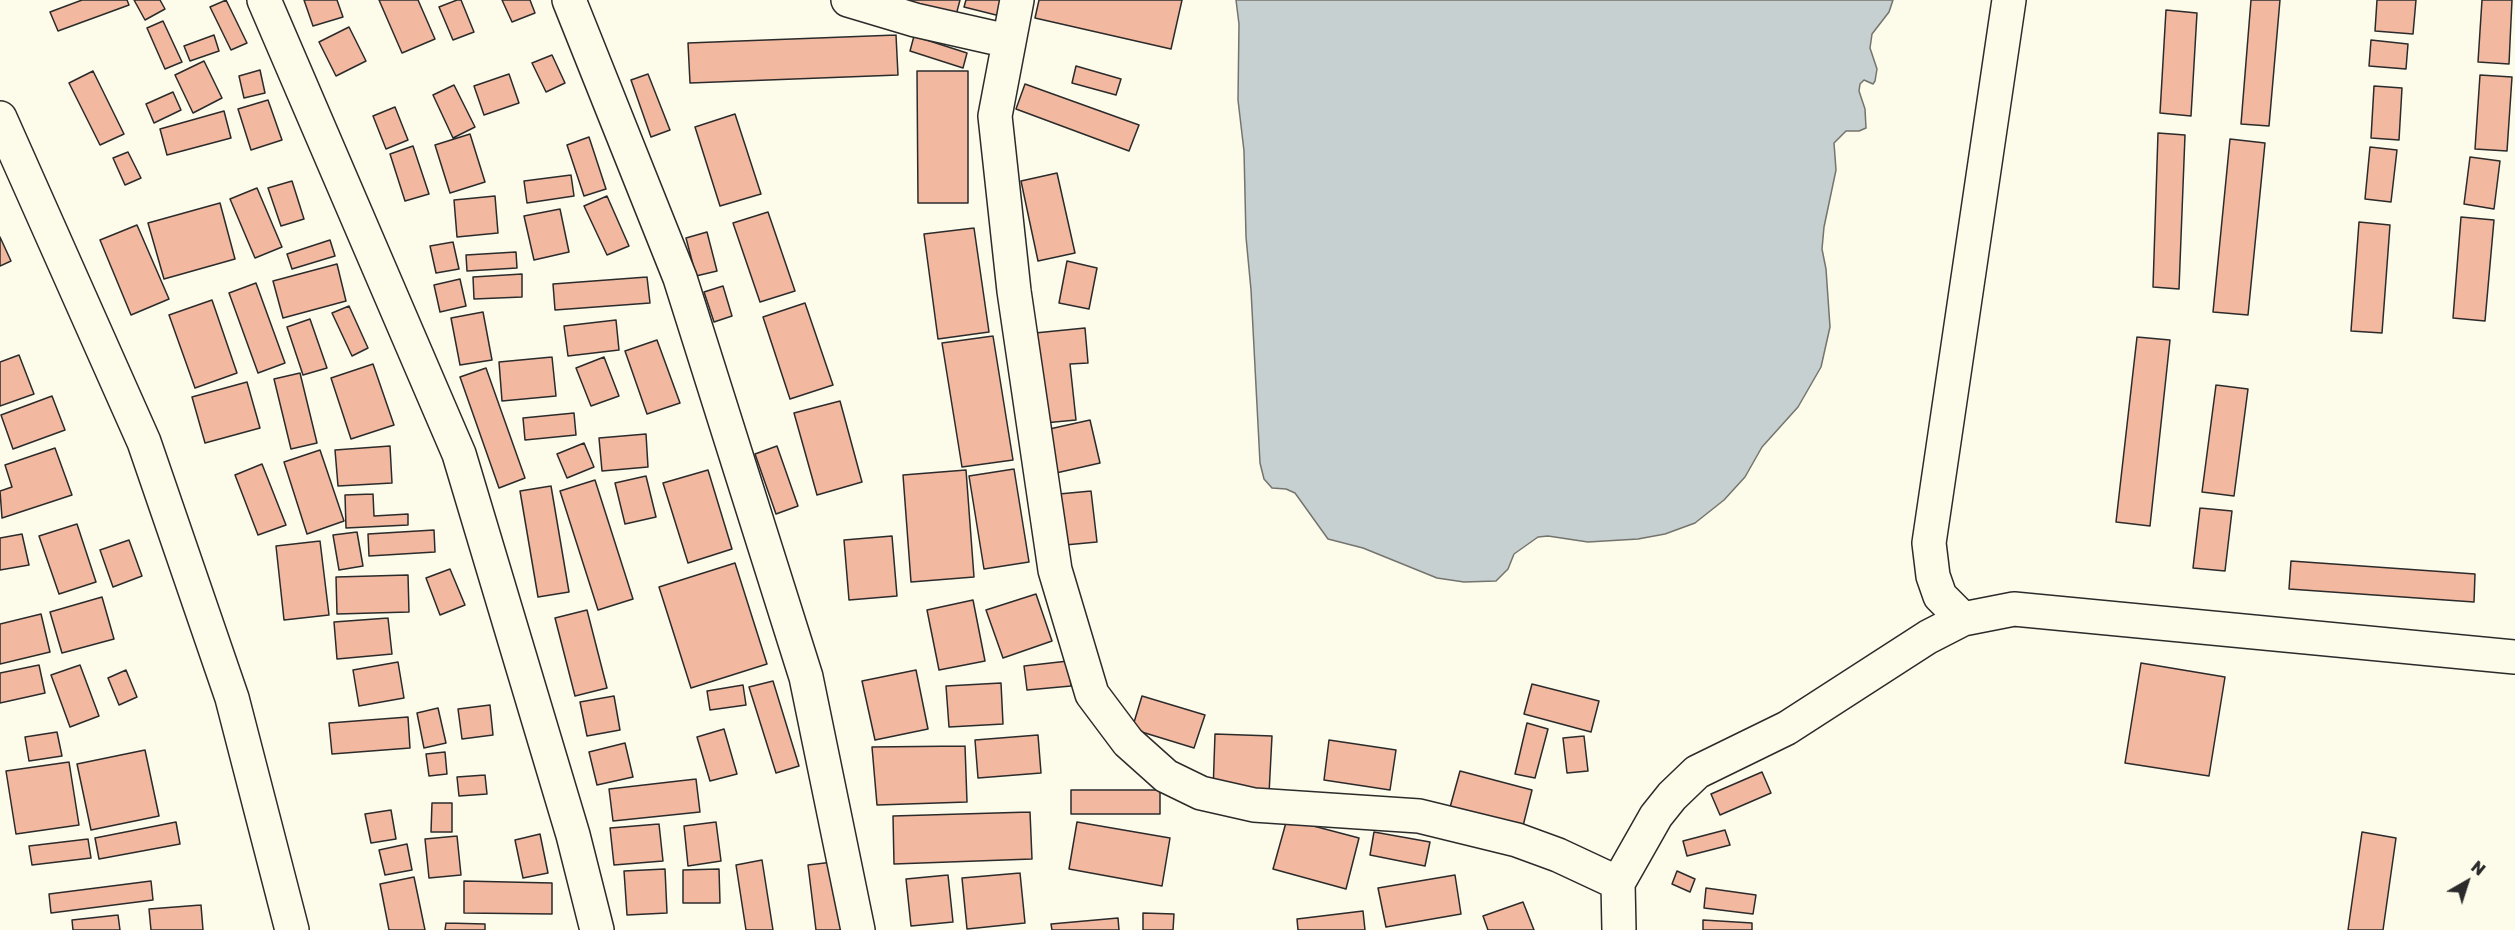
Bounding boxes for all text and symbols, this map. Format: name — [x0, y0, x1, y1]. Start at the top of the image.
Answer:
north arrow — [2437, 852, 2497, 912]
text: N — [2467, 856, 2489, 880]

